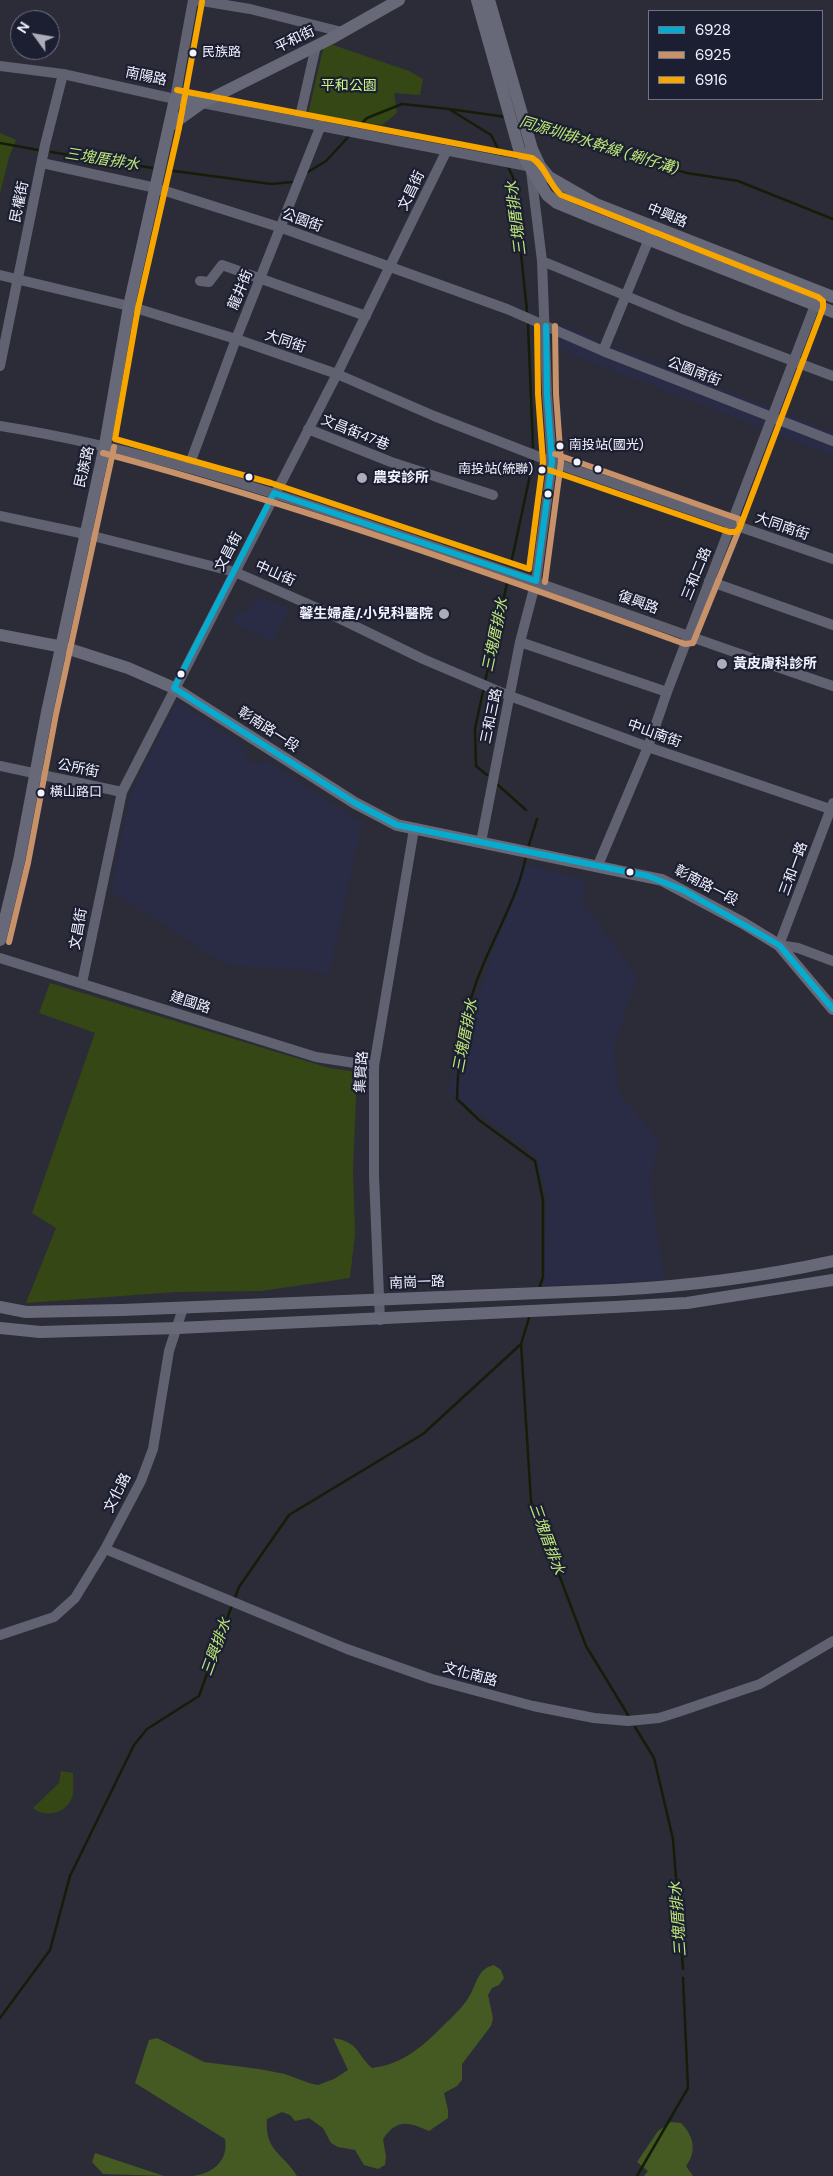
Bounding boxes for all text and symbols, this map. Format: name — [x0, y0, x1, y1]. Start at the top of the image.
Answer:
north arrow — [10, 10, 60, 60]
legend — [648, 10, 823, 100]
text: N — [13, 18, 33, 37]
text: 6928 — [695, 20, 731, 40]
street label: 平和街 — [272, 23, 318, 57]
place label: 民族路 — [202, 45, 241, 61]
text: 6925 — [695, 45, 731, 65]
marker: 民族路 — [188, 48, 198, 58]
street label: 南陽路 — [124, 64, 168, 90]
text: 6916 — [695, 70, 727, 90]
park label: 平和公園 — [321, 78, 377, 94]
water label: 同源圳排水幹線 (蜊仔溝) — [517, 113, 681, 179]
water label: 三塊厝排水 — [64, 145, 140, 175]
street label: 文昌街 — [395, 168, 429, 214]
street label: 民權街 — [7, 180, 33, 224]
water label: 三塊厝排水 — [503, 180, 531, 256]
street label: 中興路 — [644, 200, 690, 232]
street label: 公園街 — [279, 206, 325, 236]
street label: 龍井街 — [225, 267, 257, 313]
street label: 大同街 — [262, 327, 308, 357]
street label: 公園南街 — [665, 354, 723, 390]
street label: 文昌街47巷 — [318, 412, 392, 454]
place label: 南投站(國光) — [569, 438, 644, 454]
marker: 南投站(國光) — [555, 441, 565, 451]
street label: 民族路 — [72, 445, 98, 489]
unlabelled marker — [572, 457, 582, 467]
place label: 南投站(統聯) — [458, 462, 533, 478]
unlabelled marker — [593, 464, 603, 474]
marker: 南投站(統聯) — [537, 465, 547, 475]
place label: 農安診所 — [373, 470, 429, 486]
marker: 農安診所 — [355, 471, 369, 485]
unlabelled marker — [244, 472, 254, 482]
unlabelled marker — [543, 489, 553, 499]
street label: 大同南街 — [753, 510, 811, 544]
street label: 文昌街 — [212, 530, 246, 574]
street label: 三和二路 — [679, 545, 715, 603]
street label: 中山街 — [252, 558, 298, 590]
street label: 復興路 — [615, 588, 661, 618]
water label: 三塊厝排水 — [479, 596, 513, 674]
place label: 馨生婦產/.小兒科醫院 — [299, 606, 433, 622]
marker: 馨生婦產/.小兒科醫院 — [437, 607, 451, 621]
place label: 黃皮膚科診所 — [733, 656, 817, 672]
marker: 黃皮膚科診所 — [715, 657, 729, 671]
unlabelled marker — [176, 669, 186, 679]
street label: 三和三路 — [478, 687, 506, 745]
street label: 彰南路一段 — [234, 704, 302, 756]
street label: 中山南街 — [625, 717, 683, 751]
street label: 公所街 — [56, 757, 100, 781]
place label: 橫山路口 — [50, 785, 102, 801]
marker: 橫山路口 — [36, 788, 46, 798]
street label: 三和一路 — [777, 840, 811, 898]
street label: 彰南路一段 — [671, 862, 741, 910]
unlabelled marker — [625, 867, 635, 877]
street label: 文昌街 — [67, 907, 91, 951]
street label: 建國路 — [167, 989, 213, 1017]
water label: 三塊厝排水 — [450, 997, 482, 1075]
street label: 集賢路 — [352, 1050, 372, 1094]
street label: 南崗一路 — [389, 1274, 445, 1292]
street label: 文化路 — [101, 1470, 135, 1516]
water label: 三塊厝排水 — [525, 1501, 567, 1577]
water label: 三興排水 — [198, 1616, 236, 1678]
street label: 文化南路 — [441, 1660, 499, 1690]
water label: 三塊厝排水 — [667, 1881, 691, 1957]

